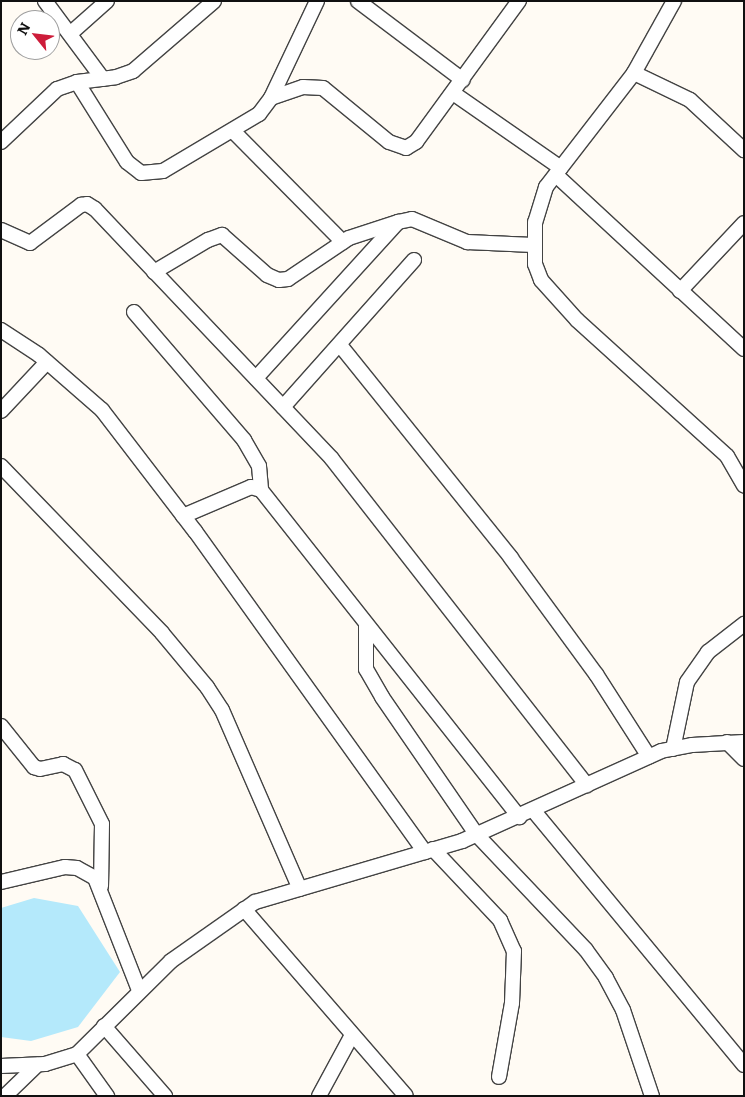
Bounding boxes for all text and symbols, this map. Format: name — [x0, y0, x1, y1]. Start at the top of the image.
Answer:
north arrow — [10, 10, 60, 60]
text: N — [11, 18, 34, 38]

